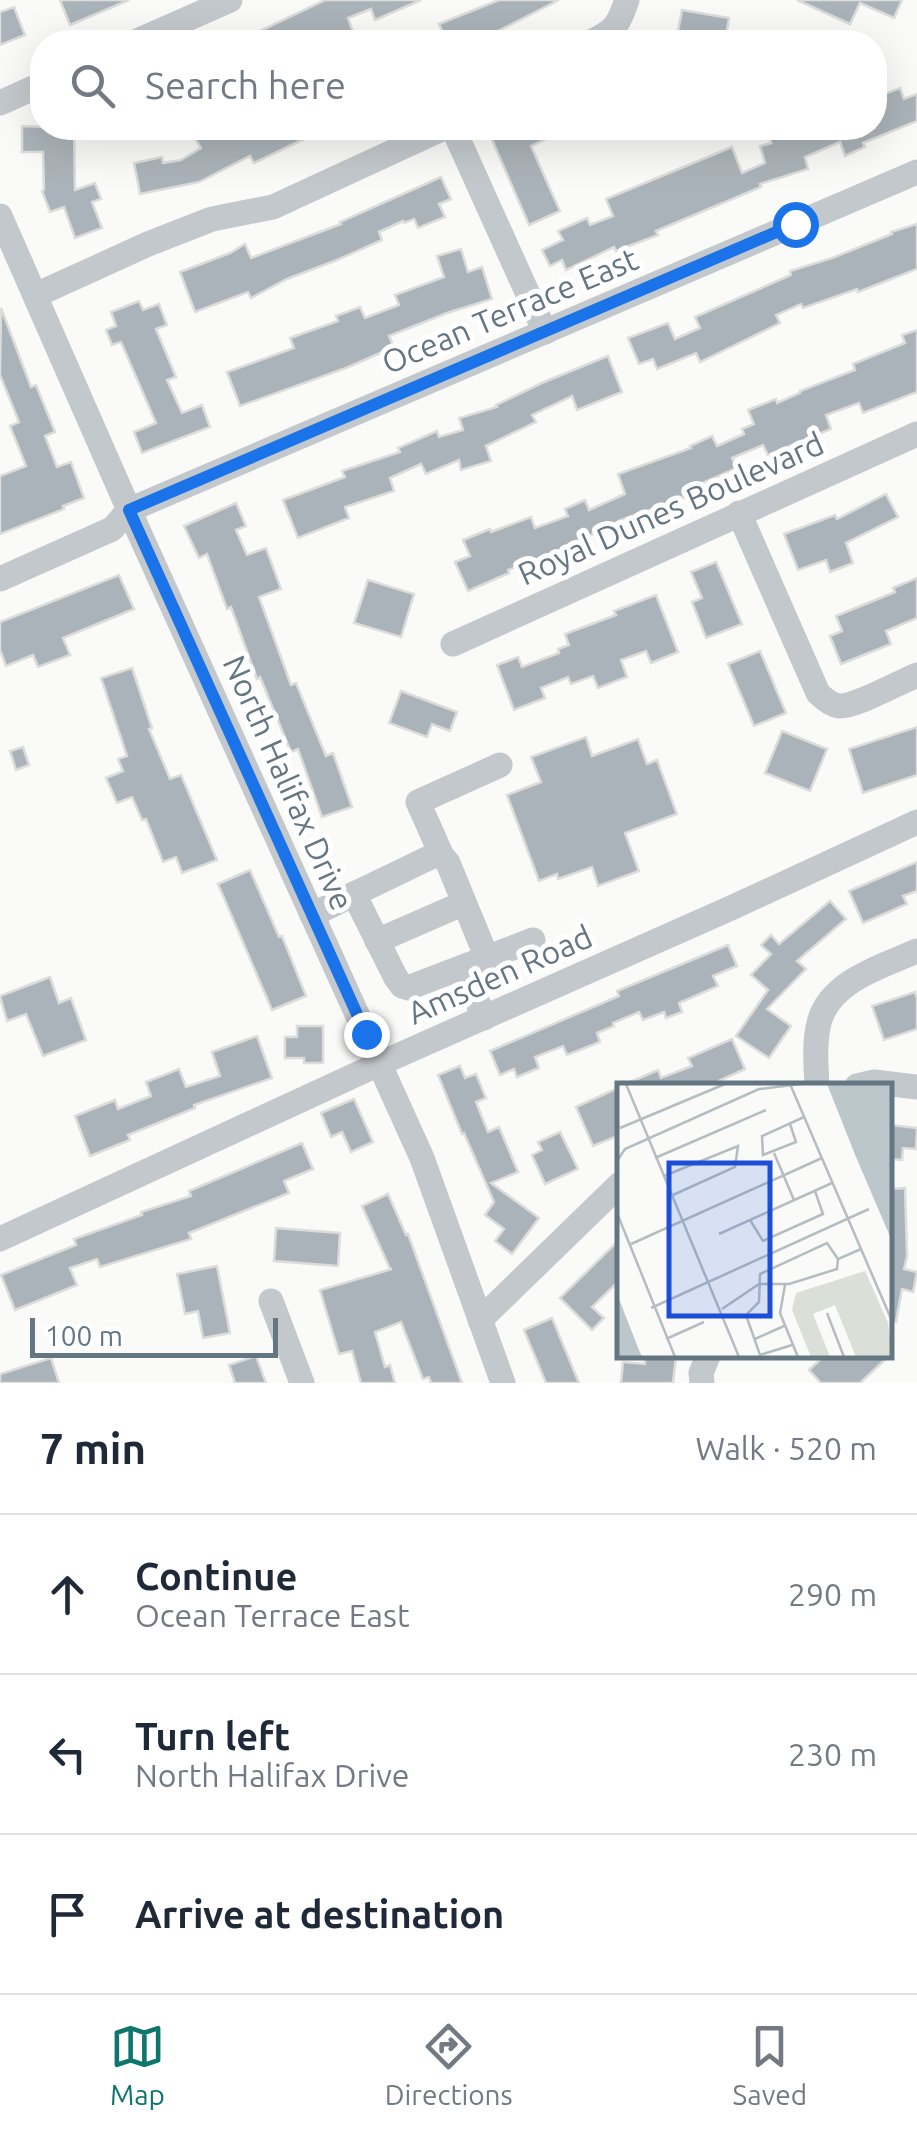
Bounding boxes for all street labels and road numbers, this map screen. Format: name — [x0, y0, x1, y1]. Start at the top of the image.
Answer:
street label: Ocean Terrace East — [376, 240, 643, 380]
street label: Royal Dunes Boulevard — [512, 424, 829, 592]
street label: North Halifax Drive — [217, 650, 361, 915]
street label: Amsden Road — [402, 917, 597, 1031]

